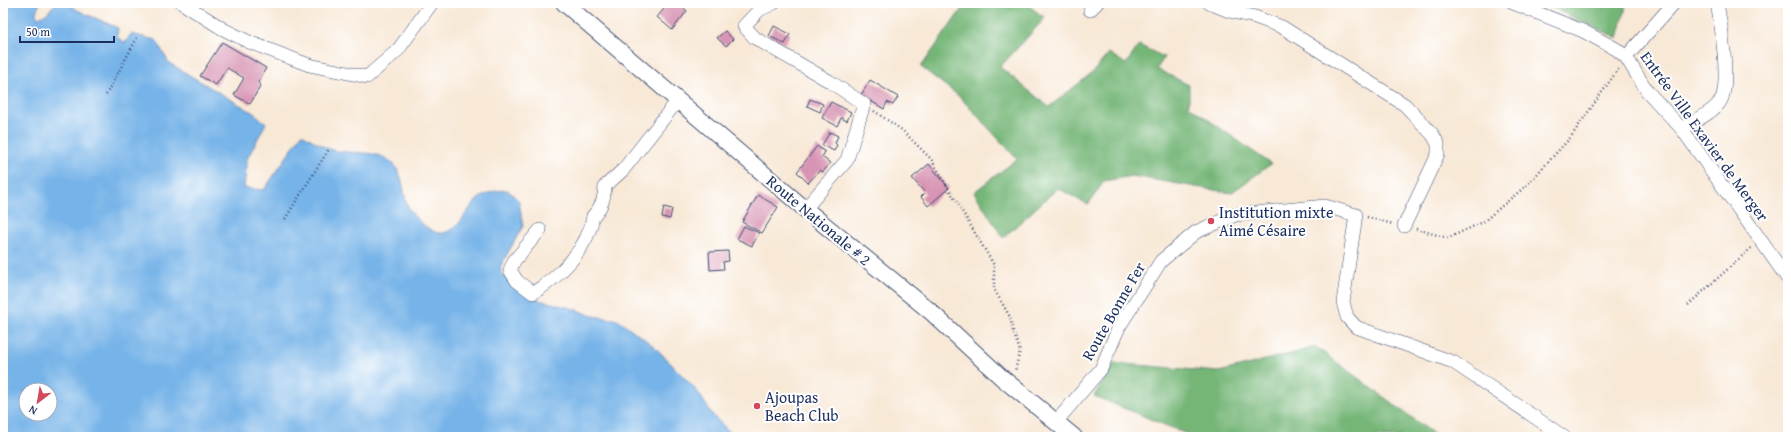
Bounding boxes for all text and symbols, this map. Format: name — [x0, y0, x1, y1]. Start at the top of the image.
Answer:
scale bar — [20, 18, 114, 44]
text: 50 m — [26, 23, 50, 40]
street label: Entrée Ville Exavier de Merger — [1635, 46, 1775, 226]
street label: Route Nationale # 2 — [761, 169, 877, 271]
place label: Institution mixte Aimé Césaire — [1219, 200, 1333, 242]
marker: Institution mixte Aimé Césaire — [1206, 216, 1216, 226]
street label: Route Bonne Fer — [1075, 257, 1151, 365]
north arrow — [18, 382, 58, 422]
place label: Ajoupas Beach Club — [765, 385, 839, 427]
text: N — [25, 401, 40, 419]
marker: Ajoupas Beach Club — [752, 401, 762, 411]

